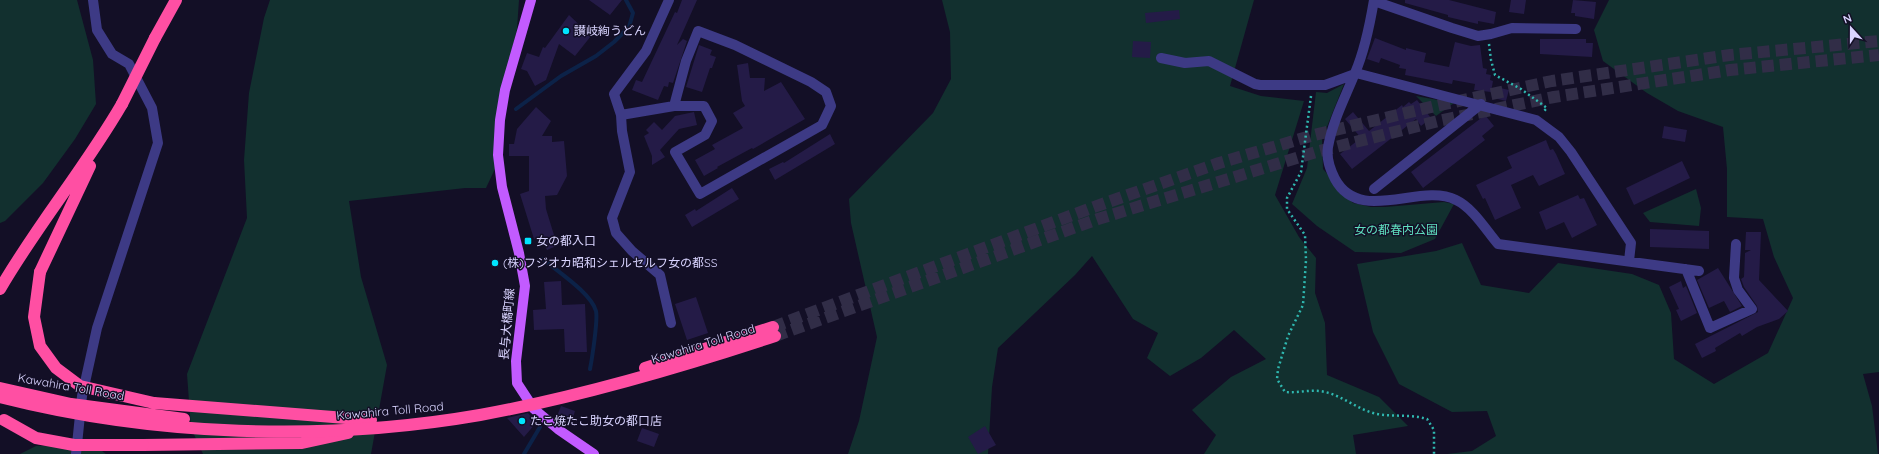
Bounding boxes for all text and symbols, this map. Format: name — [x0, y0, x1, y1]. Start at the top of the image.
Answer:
north arrow — [1831, 8, 1871, 48]
text: N — [1841, 11, 1854, 27]
place label: 讃岐絢うどん — [574, 23, 646, 38]
marker: 讃岐絢うどん — [561, 26, 571, 36]
park label: 女の都春内公園 — [1354, 222, 1438, 237]
place label: 女の都入口 — [536, 233, 596, 248]
marker: 女の都入口 — [523, 236, 533, 246]
place label: (株)フジオカ昭和シェルセルフ女の都SS — [503, 255, 718, 270]
marker: (株)フジオカ昭和シェルセルフ女の都SS — [490, 258, 500, 268]
street label: 長与大橋町線 — [496, 287, 517, 360]
street label: Kawahira Toll Road — [649, 321, 757, 366]
street label: Kawahira Toll Road — [17, 370, 125, 403]
street label: Kawahira Toll Road — [336, 398, 444, 423]
place label: たこ焼たこ助女の都口店 — [530, 413, 662, 428]
marker: たこ焼たこ助女の都口店 — [517, 416, 527, 426]

